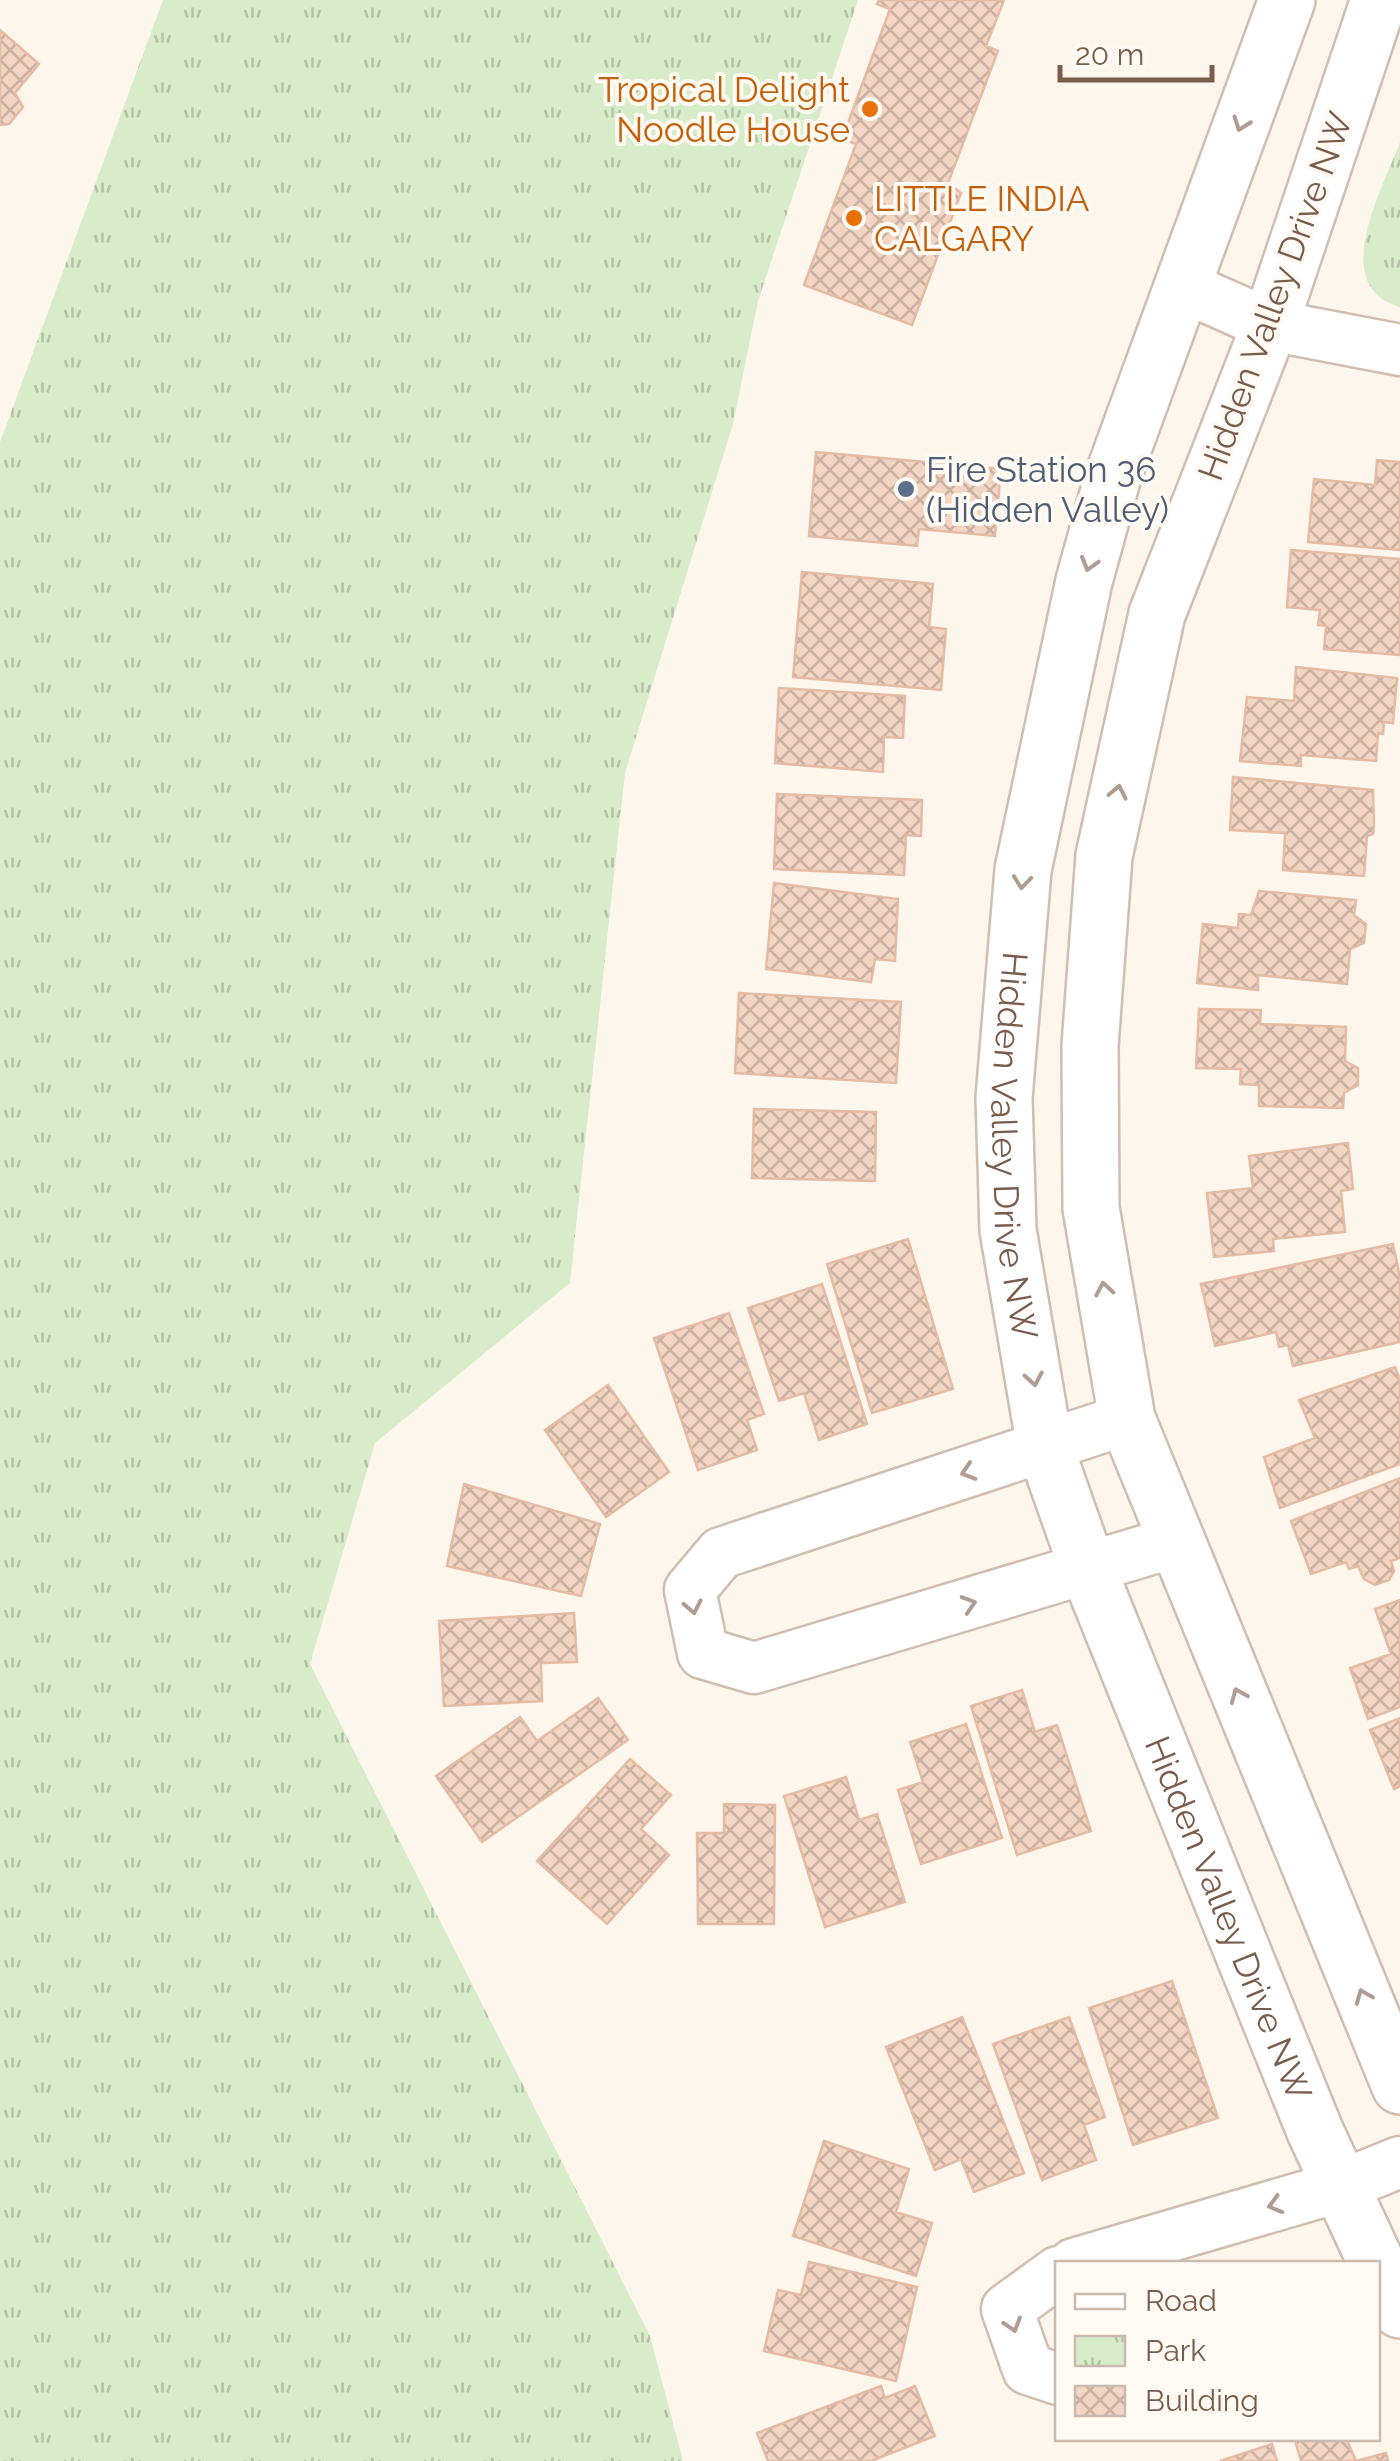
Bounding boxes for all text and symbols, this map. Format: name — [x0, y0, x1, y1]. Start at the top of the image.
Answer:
scale bar — [1060, 20, 1212, 82]
text: 20 m — [1075, 37, 1144, 72]
place label: Tropical Delight Noodle House — [598, 69, 850, 150]
marker: Tropical Delight Noodle House — [859, 98, 881, 120]
street label: Hidden Valley Drive NW — [1189, 106, 1361, 486]
one-way arrow — [1232, 115, 1253, 132]
place label: LITTLE INDIA CALGARY — [874, 178, 1090, 259]
marker: LITTLE INDIA CALGARY — [843, 207, 865, 229]
place label: Fire Station 36 (Hidden Valley) — [926, 449, 1169, 530]
marker: Fire Station 36 (Hidden Valley) — [895, 478, 917, 500]
one-way arrow — [1080, 554, 1101, 571]
one-way arrow — [1106, 784, 1127, 801]
one-way arrow — [1012, 874, 1033, 890]
street label: Hidden Valley Drive NW — [983, 950, 1047, 1343]
one-way arrow — [1095, 1281, 1116, 1297]
one-way arrow — [1023, 1370, 1044, 1387]
one-way arrow — [960, 1461, 977, 1481]
one-way arrow — [960, 1595, 977, 1616]
one-way arrow — [682, 1598, 703, 1615]
one-way arrow — [1230, 1687, 1250, 1705]
street label: Hidden Valley Drive NW — [1137, 1730, 1321, 2107]
one-way arrow — [1354, 1988, 1374, 2005]
one-way arrow — [1267, 2194, 1284, 2215]
legend — [1055, 2261, 1380, 2441]
text: Road — [1145, 2283, 1217, 2318]
one-way arrow — [1001, 2315, 1022, 2332]
text: Park — [1145, 2333, 1206, 2368]
text: Building — [1145, 2383, 1259, 2418]

